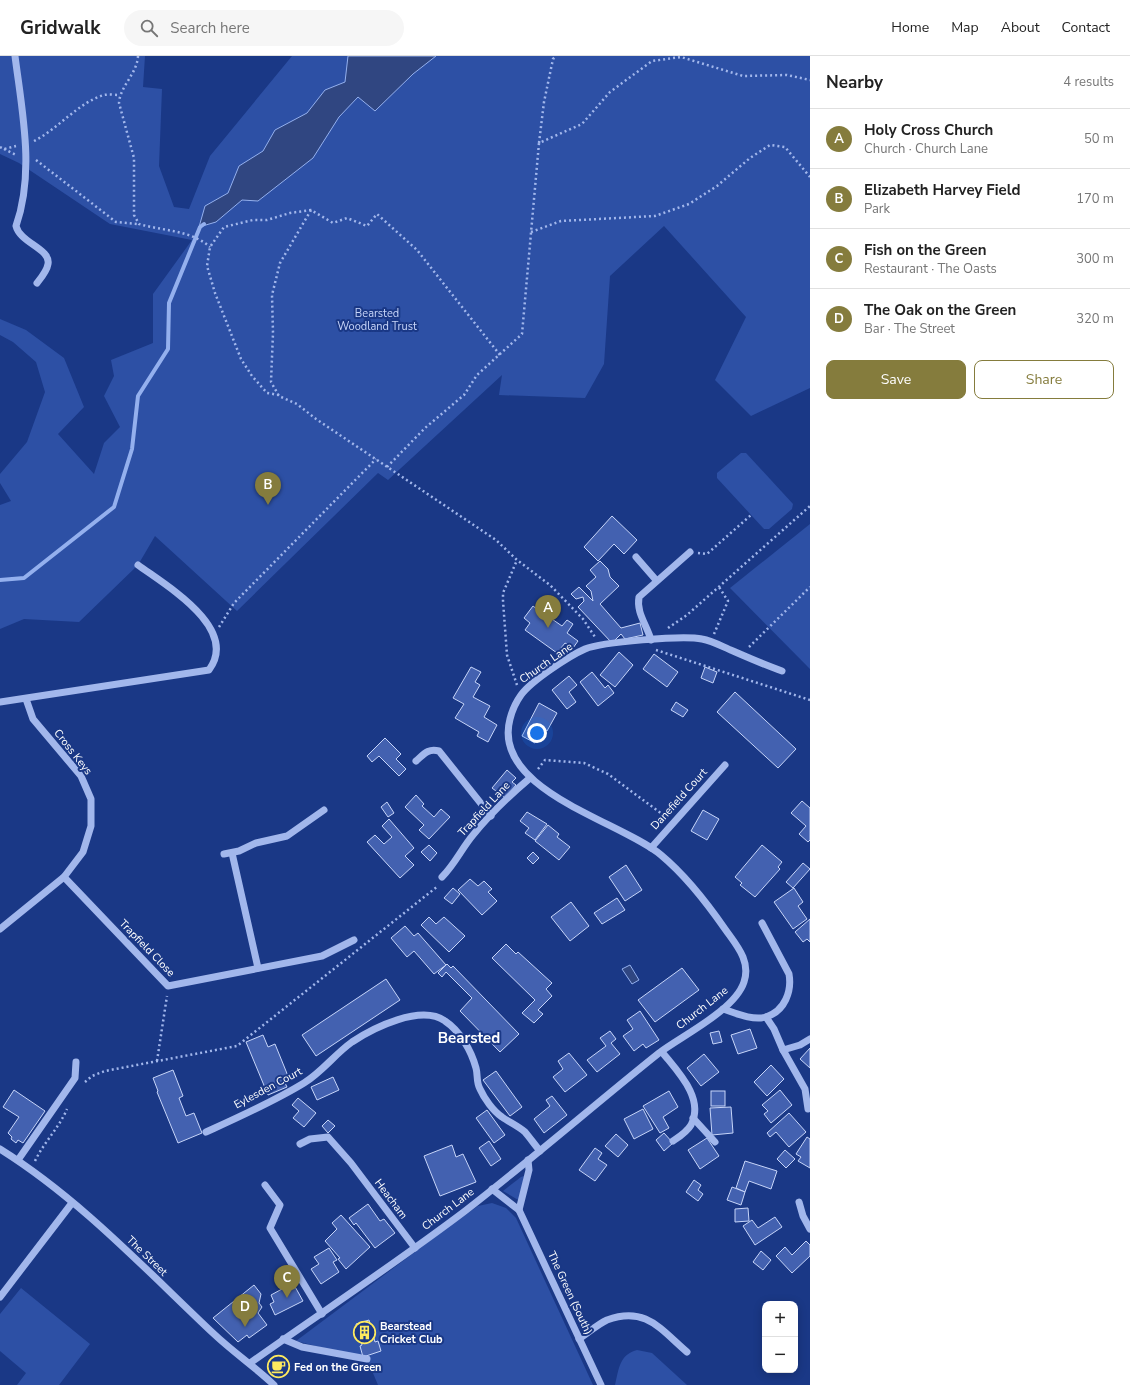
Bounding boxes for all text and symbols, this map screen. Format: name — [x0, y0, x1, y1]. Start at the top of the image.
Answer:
search box — [124, 10, 404, 46]
text: Gridwalk — [20, 15, 100, 41]
icon: search — [138, 17, 160, 39]
text: Search here — [170, 18, 250, 38]
text: Home — [891, 18, 929, 37]
text: Map — [951, 18, 979, 37]
text: About — [1001, 18, 1040, 37]
text: Contact — [1062, 18, 1110, 37]
text: Nearby — [826, 71, 883, 94]
text: 4 results — [1063, 73, 1114, 91]
text: Holy Cross Church — [864, 120, 993, 140]
text: A — [834, 130, 844, 148]
text: 50 m — [1084, 130, 1114, 148]
text: Church · Church Lane — [864, 140, 988, 158]
text: Elizabeth Harvey Field — [864, 180, 1020, 200]
text: B — [835, 190, 843, 208]
text: 170 m — [1076, 190, 1114, 208]
text: Park — [864, 200, 890, 218]
text: Fish on the Green — [864, 240, 986, 260]
text: C — [835, 250, 843, 268]
text: 300 m — [1076, 250, 1114, 268]
text: Restaurant · The Oasts — [864, 260, 997, 278]
text: The Oak on the Green — [864, 300, 1016, 320]
park label: Bearsted Woodland Trust — [337, 306, 417, 334]
text: D — [834, 310, 844, 328]
text: 320 m — [1076, 310, 1114, 328]
text: Bar · The Street — [864, 320, 955, 338]
button: Save — [826, 360, 966, 399]
button: Share — [974, 360, 1114, 399]
pin: B — [255, 472, 281, 505]
pin: A — [535, 595, 561, 628]
street label: Church Lane — [516, 639, 576, 687]
your location — [527, 723, 547, 743]
street label: Cross Keys — [50, 726, 96, 778]
street label: Danefield Court — [647, 765, 711, 833]
street label: Trapfield Lane — [455, 778, 514, 840]
street label: Trapfield Close — [116, 916, 178, 980]
street label: Church Lane — [673, 983, 731, 1033]
district label: Bearsted — [438, 1028, 500, 1048]
street label: Eylesden Court — [231, 1064, 305, 1112]
street label: Heacham — [371, 1176, 411, 1222]
street label: Church Lane — [419, 1184, 477, 1234]
street label: The Street — [123, 1233, 171, 1279]
street label: The Green (South) — [544, 1249, 596, 1337]
pin: C — [274, 1265, 300, 1298]
pin: D — [232, 1294, 258, 1327]
map controls — [762, 1301, 798, 1373]
button: + — [762, 1301, 798, 1337]
building icon: Bearstead Cricket Club — [352, 1319, 378, 1345]
place label: Bearstead Cricket Club — [380, 1319, 443, 1347]
button: − — [762, 1337, 798, 1373]
cafe icon: Fed on the Green — [265, 1354, 291, 1380]
place label: Fed on the Green — [294, 1360, 382, 1375]

